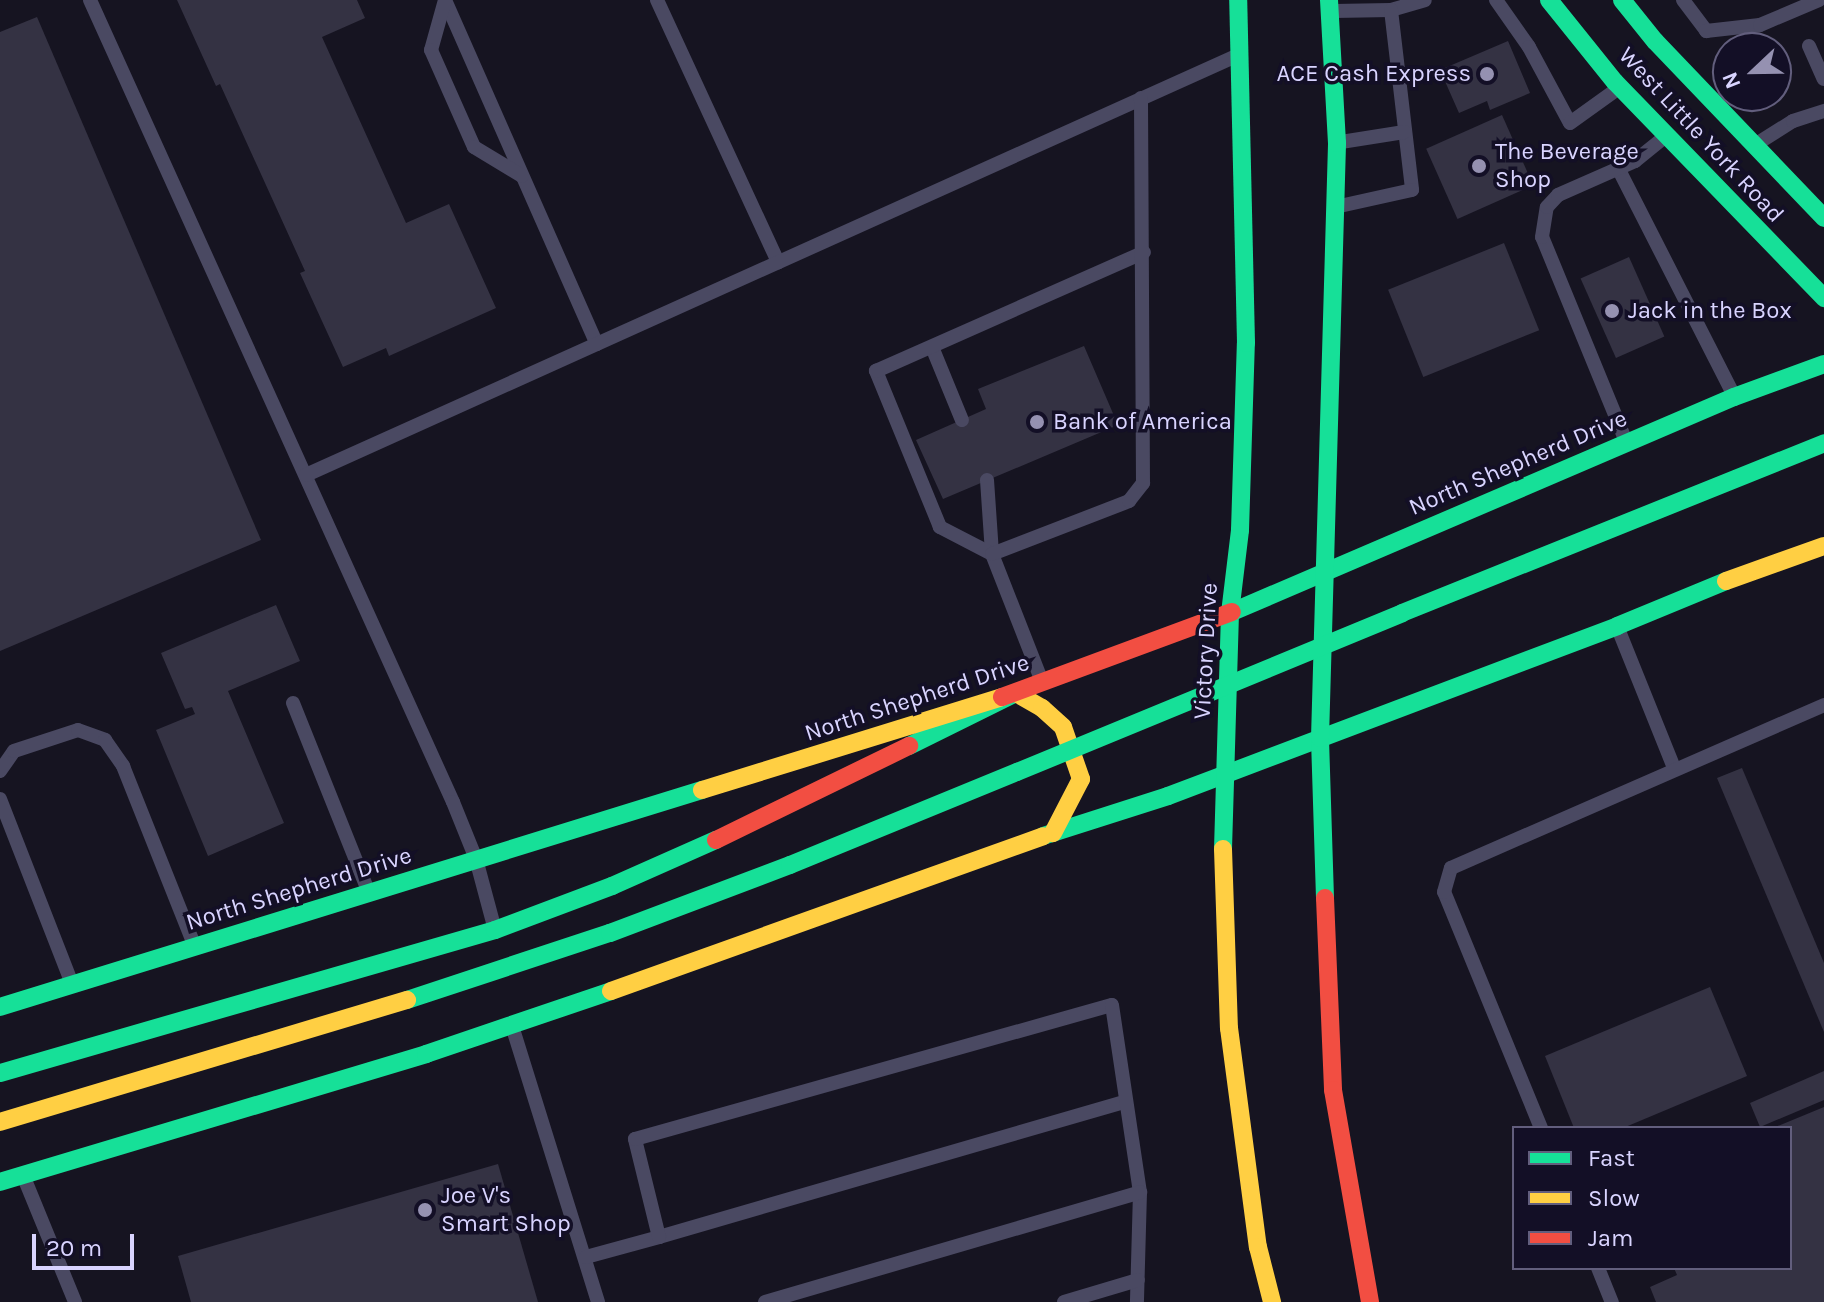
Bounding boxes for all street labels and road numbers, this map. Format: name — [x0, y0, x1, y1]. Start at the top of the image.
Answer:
street label: West Little York Road — [1612, 41, 1790, 229]
street label: North Shepherd Drive — [1405, 404, 1631, 522]
street label: Victory Drive — [1188, 582, 1224, 720]
street label: North Shepherd Drive — [801, 648, 1033, 748]
street label: North Shepherd Drive — [183, 841, 415, 937]

